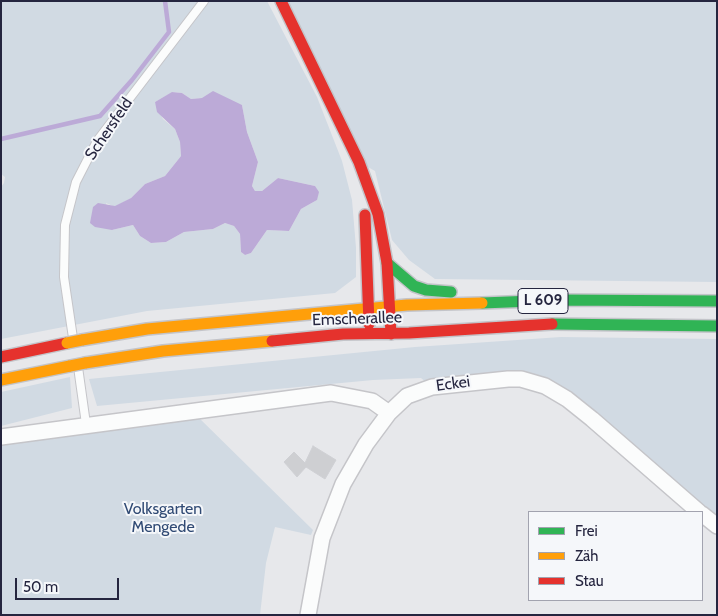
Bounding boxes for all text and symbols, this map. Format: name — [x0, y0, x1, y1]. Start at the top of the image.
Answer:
street label: Schersfeld — [81, 94, 137, 164]
road number: L 609 — [518, 288, 568, 314]
street label: Emscherallee — [312, 308, 402, 330]
street label: Eckei — [435, 372, 471, 396]
park label: Volksgarten Mengede — [124, 499, 202, 537]
legend — [528, 511, 703, 601]
text: Frei — [575, 522, 598, 540]
text: Zäh — [575, 547, 598, 565]
scale bar — [18, 568, 121, 600]
text: Stau — [575, 572, 604, 590]
text: 50 m — [23, 578, 58, 596]

